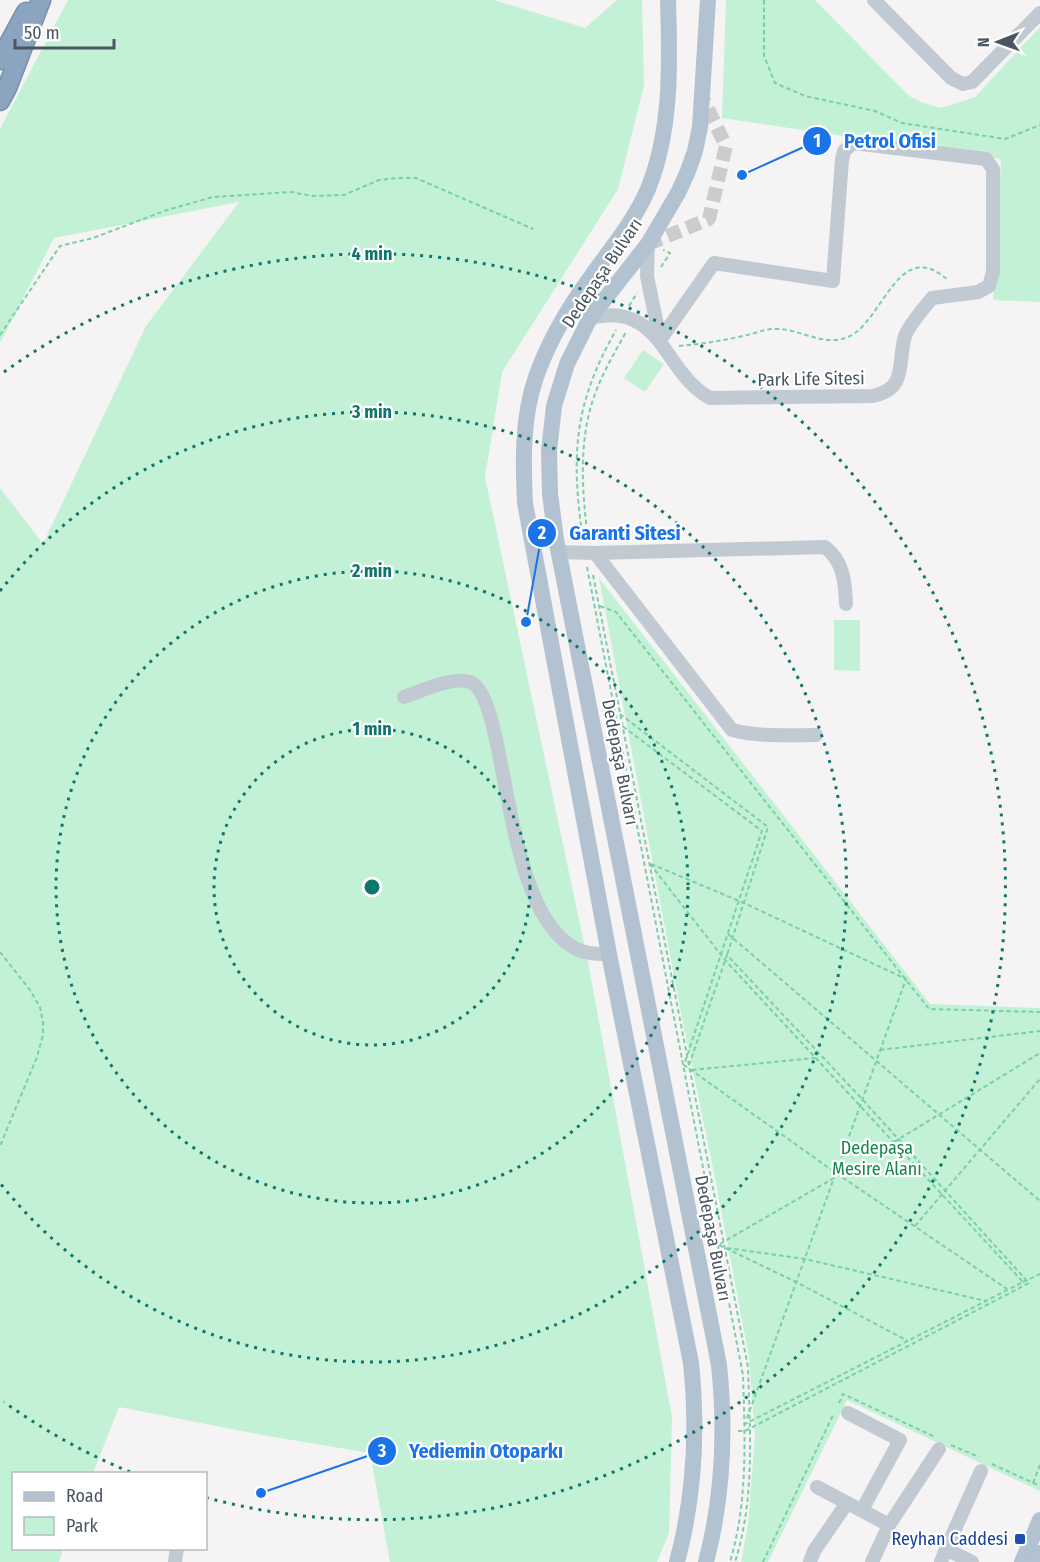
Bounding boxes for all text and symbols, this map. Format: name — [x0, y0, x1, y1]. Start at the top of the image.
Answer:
scale bar — [15, 12, 114, 50]
north arrow — [968, 12, 1028, 72]
text: 50 m — [24, 22, 60, 44]
text: N — [974, 37, 993, 47]
callout: Petrol Ofisi — [802, 122, 948, 160]
text: Petrol Ofisi — [844, 129, 936, 153]
text: 1 — [813, 130, 821, 152]
street label: Dedepaşa Bulvarı — [557, 214, 647, 332]
text: 4 min — [352, 243, 392, 265]
street label: Park Life Sitesi — [757, 367, 865, 391]
text: 3 min — [351, 401, 392, 423]
callout: Garanti Sitesi — [527, 514, 693, 552]
text: Garanti Sitesi — [569, 521, 681, 545]
text: 2 — [537, 522, 546, 544]
text: 2 min — [351, 560, 392, 582]
street label: Dedepaşa Bulvarı — [597, 697, 643, 827]
text: 1 min — [352, 718, 392, 740]
centre of rings — [362, 877, 382, 897]
park label: Dedepaşa Mesire Alanı — [832, 1137, 922, 1180]
street label: Dedepaşa Bulvarı — [690, 1173, 736, 1303]
callout: Yediemin Otoparkı — [367, 1432, 575, 1470]
text: Yediemin Otoparkı — [408, 1439, 563, 1463]
text: 3 — [377, 1440, 387, 1462]
legend — [12, 1472, 207, 1550]
text: Road — [66, 1485, 103, 1507]
text: Park — [66, 1515, 99, 1537]
place label: Reyhan Caddesi — [891, 1528, 1008, 1550]
marker: Reyhan Caddesi — [1013, 1532, 1027, 1546]

